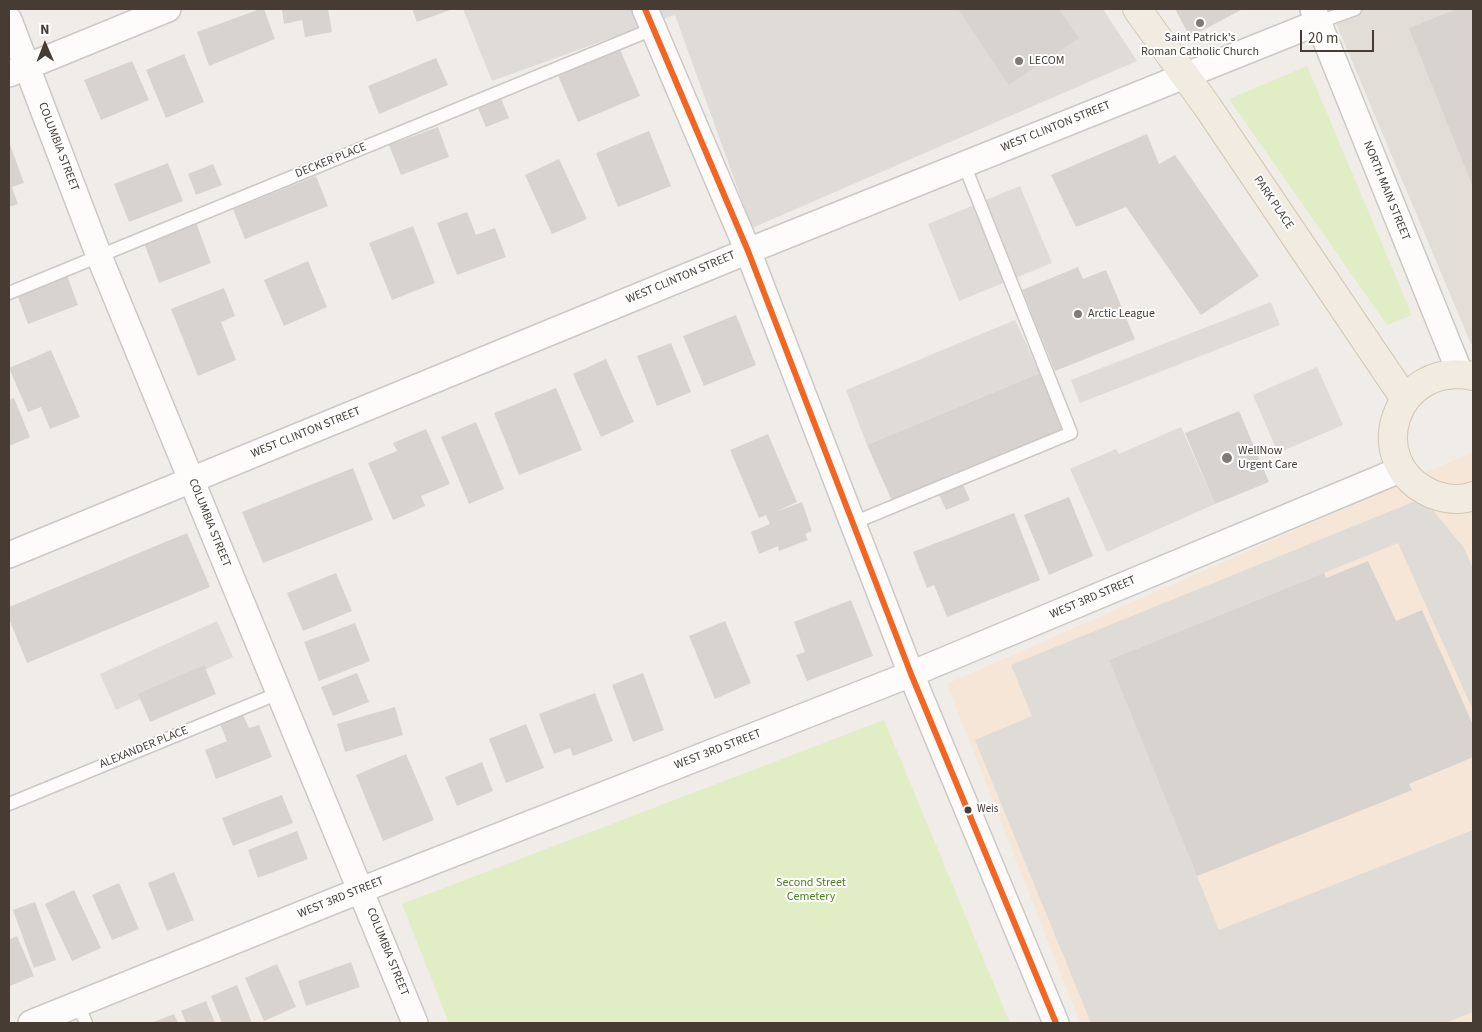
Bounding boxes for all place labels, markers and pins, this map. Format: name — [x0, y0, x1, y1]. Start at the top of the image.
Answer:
marker: Saint Patrick's Roman Catholic Church — [1194, 17, 1206, 29]
place label: Saint Patrick's Roman Catholic Church — [1141, 31, 1259, 59]
place label: LECOM — [1029, 54, 1064, 68]
marker: LECOM — [1013, 55, 1025, 67]
place label: Arctic League — [1088, 307, 1155, 321]
marker: Arctic League — [1072, 308, 1084, 320]
place label: WellNow Urgent Care — [1238, 444, 1298, 472]
marker: WellNow Urgent Care — [1220, 451, 1234, 465]
place label: Weis — [977, 803, 998, 817]
marker: Weis — [963, 805, 973, 815]

